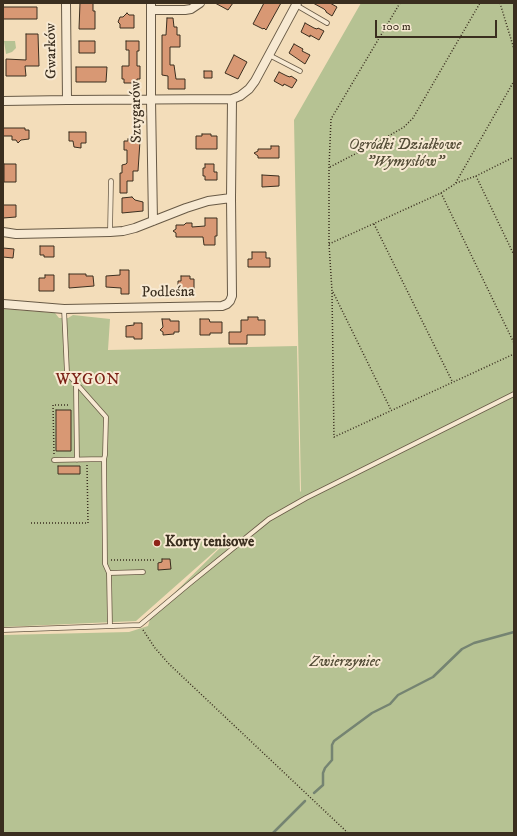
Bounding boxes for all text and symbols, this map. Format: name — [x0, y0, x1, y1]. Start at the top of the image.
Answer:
scale bar — [377, 12, 499, 38]
text: 100 m — [382, 19, 411, 34]
street label: Gwarków — [43, 23, 61, 79]
street label: Sztygarów — [127, 81, 147, 143]
park label: Ogródki Działkowe "Wymysłów" — [349, 137, 461, 172]
street label: Podleśna — [141, 284, 195, 302]
district label: WYGON — [55, 371, 121, 391]
place label: Korty tenisowe — [165, 534, 254, 552]
marker: Korty tenisowe — [152, 538, 162, 548]
park label: Zwierzyniec — [310, 654, 380, 672]

